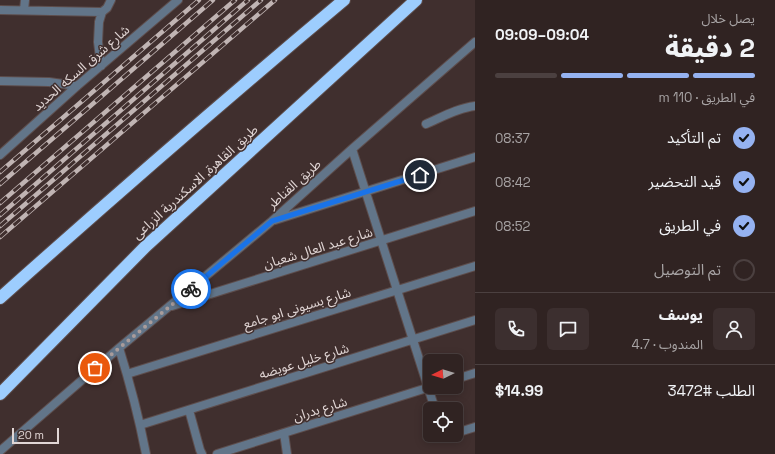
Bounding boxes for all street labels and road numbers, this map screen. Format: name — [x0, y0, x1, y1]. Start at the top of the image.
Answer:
street label: شارع شرق السكه الحديد — [29, 21, 134, 116]
street label: طريق القاهرة, الاسكندرية الزراعى — [129, 121, 262, 243]
street label: طريق القناطر — [263, 155, 324, 213]
street label: شارع عبد العال شعبان — [261, 223, 375, 275]
street label: شارع بسيونى ابو جامع — [241, 284, 354, 334]
street label: شارع خليل عويضه — [257, 339, 352, 385]
street label: شارع بدران — [291, 393, 350, 427]

